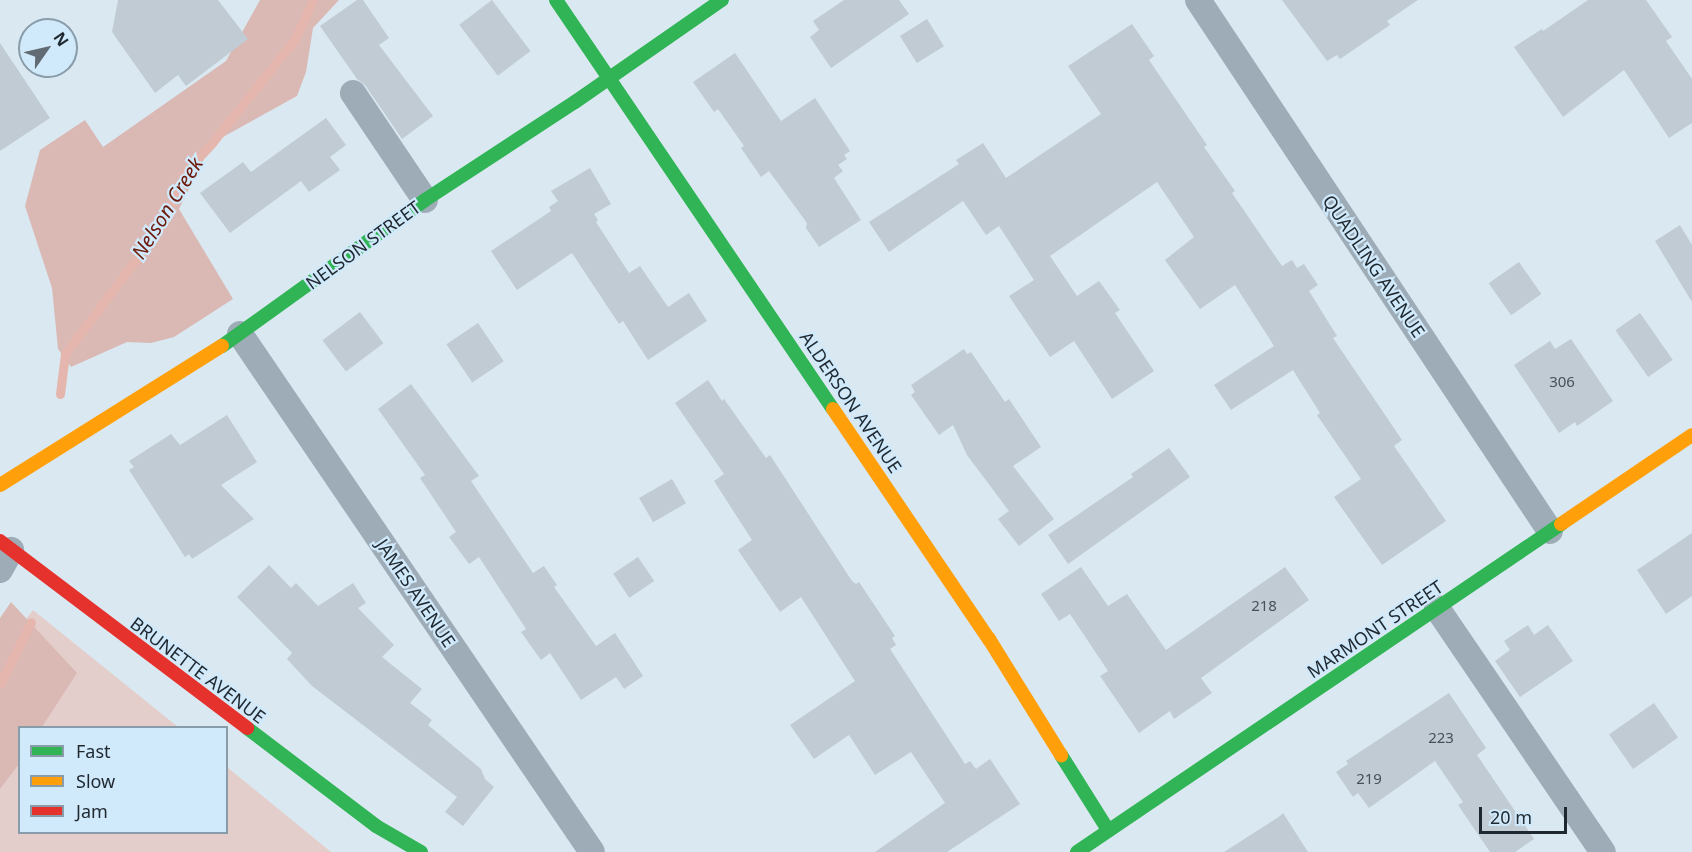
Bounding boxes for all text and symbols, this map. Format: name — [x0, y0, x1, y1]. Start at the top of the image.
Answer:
north arrow — [18, 18, 78, 78]
text: N — [49, 28, 74, 51]
water label: Nelson Creek — [126, 153, 208, 263]
street label: QUADLING AVENUE — [1318, 191, 1430, 341]
street label: NELSON STREET — [301, 196, 425, 294]
street label: ALDERSON AVENUE — [796, 327, 906, 477]
house number: 306 — [1549, 373, 1575, 391]
street label: JAMES AVENUE — [372, 535, 460, 651]
street label: MARMONT STREET — [1303, 576, 1447, 682]
house number: 218 — [1251, 597, 1277, 615]
street label: BRUNETTE AVENUE — [126, 612, 270, 728]
legend — [18, 726, 228, 834]
house number: 223 — [1428, 729, 1454, 747]
text: Fast — [76, 739, 111, 763]
text: Slow — [76, 769, 115, 793]
house number: 219 — [1356, 770, 1382, 788]
scale bar — [1482, 795, 1570, 833]
text: Jam — [76, 799, 108, 823]
text: 20 m — [1490, 805, 1532, 829]

